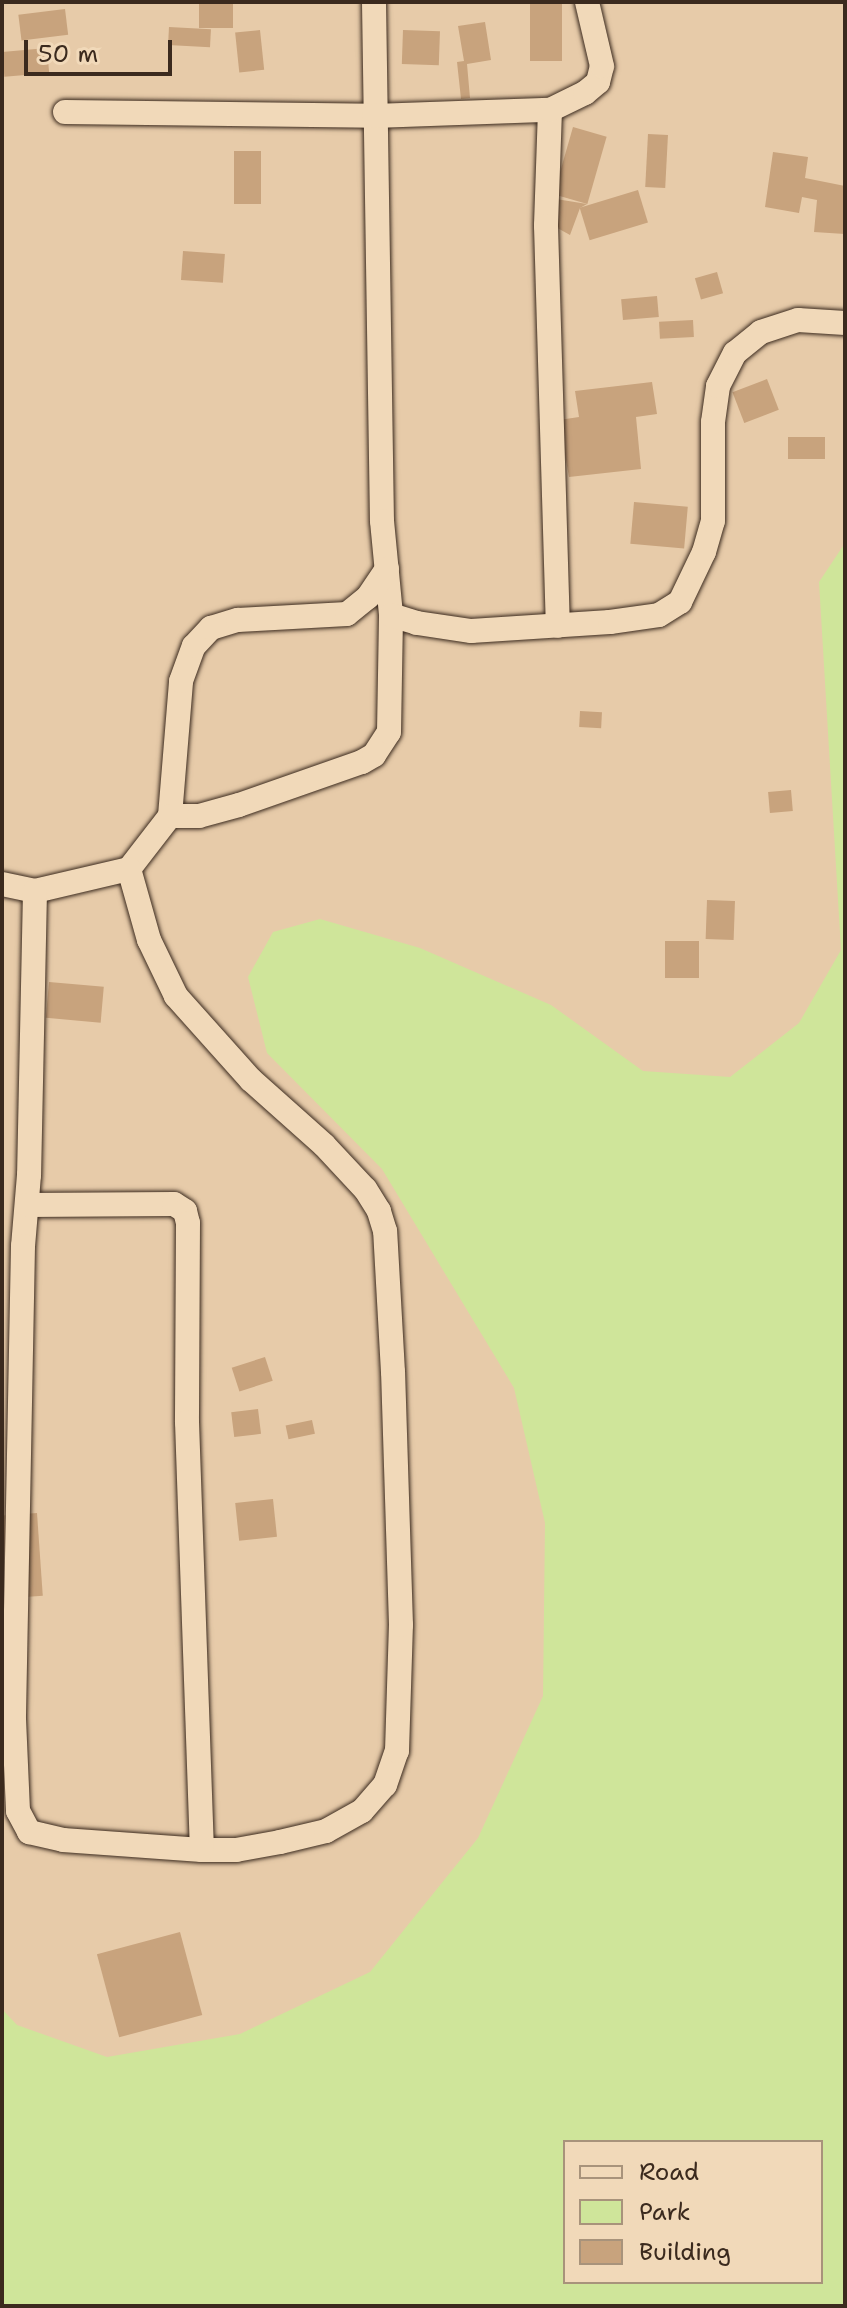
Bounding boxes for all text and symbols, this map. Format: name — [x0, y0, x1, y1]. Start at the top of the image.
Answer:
scale bar — [28, 24, 176, 74]
text: 50 m — [38, 38, 98, 70]
legend — [563, 2140, 823, 2284]
text: Road — [639, 2156, 699, 2188]
text: Park — [639, 2196, 691, 2228]
text: Building — [639, 2236, 731, 2268]

